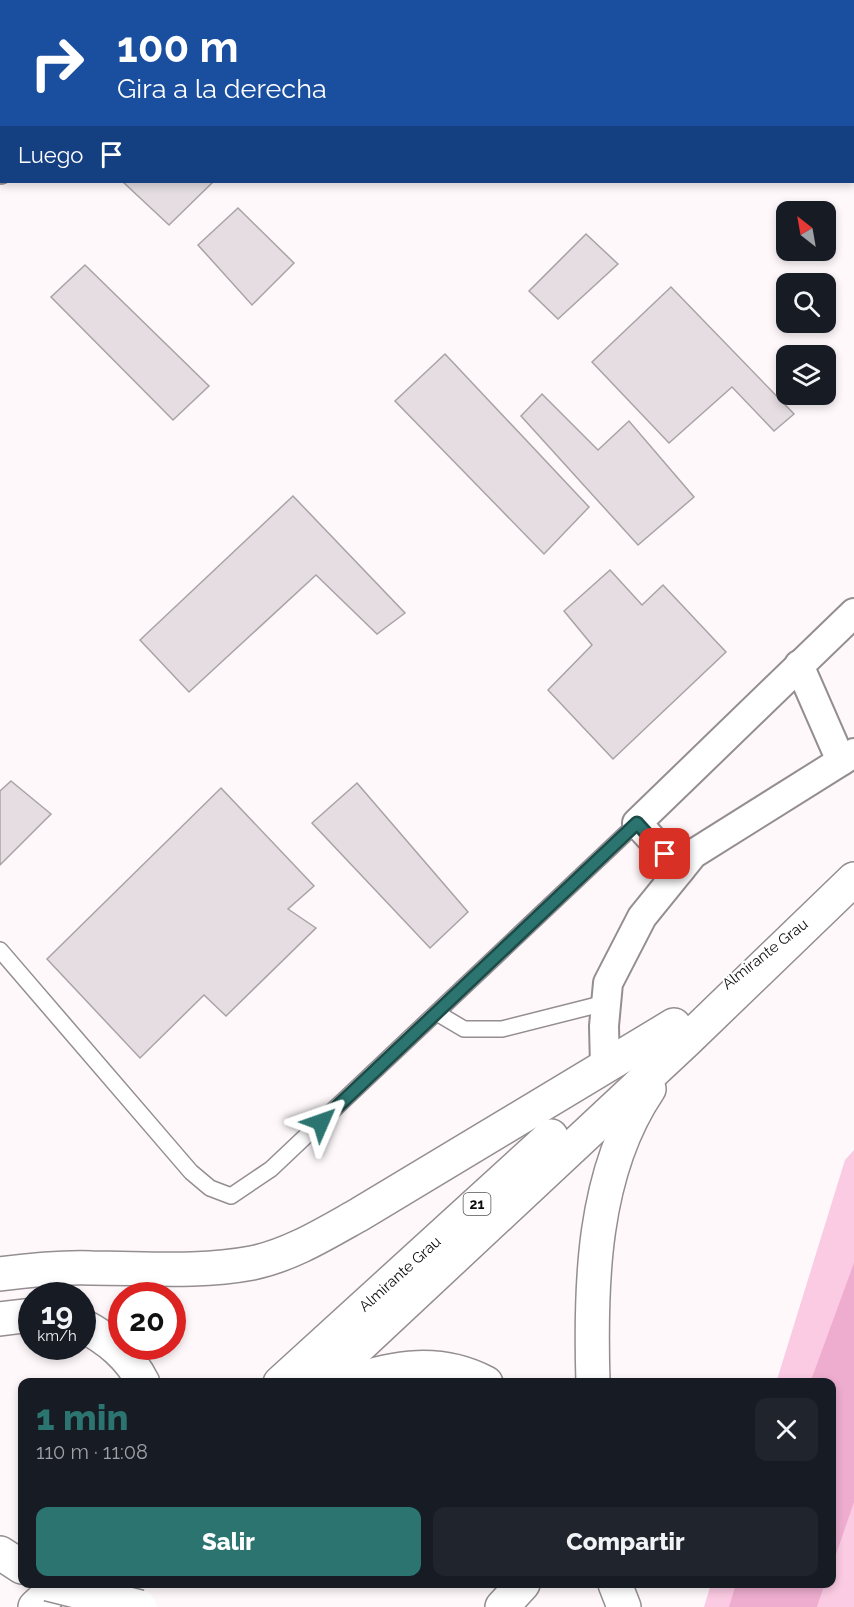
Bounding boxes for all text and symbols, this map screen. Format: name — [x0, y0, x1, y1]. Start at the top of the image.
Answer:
text: 100 m — [117, 23, 239, 72]
icon: right — [18, 24, 96, 102]
text: Gira a la derecha — [117, 73, 327, 104]
icon: arrive — [95, 138, 128, 171]
text: Luego — [18, 142, 83, 168]
north arrow — [776, 201, 836, 261]
map controls — [776, 201, 836, 405]
button: search — [776, 273, 836, 333]
button: layers — [776, 345, 836, 405]
pin — [639, 828, 690, 879]
icon: arrive — [648, 837, 681, 870]
street label: Almirante Grau — [719, 915, 812, 993]
position arrow — [289, 1090, 353, 1154]
road number: 21 — [464, 1193, 490, 1215]
street label: Almirante Grau — [355, 1232, 445, 1315]
speed limit sign: 20 — [108, 1282, 186, 1360]
text: 19 — [41, 1296, 73, 1331]
text: km/h — [37, 1327, 77, 1345]
text: 1 min — [36, 1396, 128, 1438]
button: close — [755, 1398, 818, 1461]
text: 110 m · 11:08 — [36, 1440, 148, 1464]
button: Salir — [36, 1507, 421, 1576]
button: Compartir — [433, 1507, 818, 1576]

